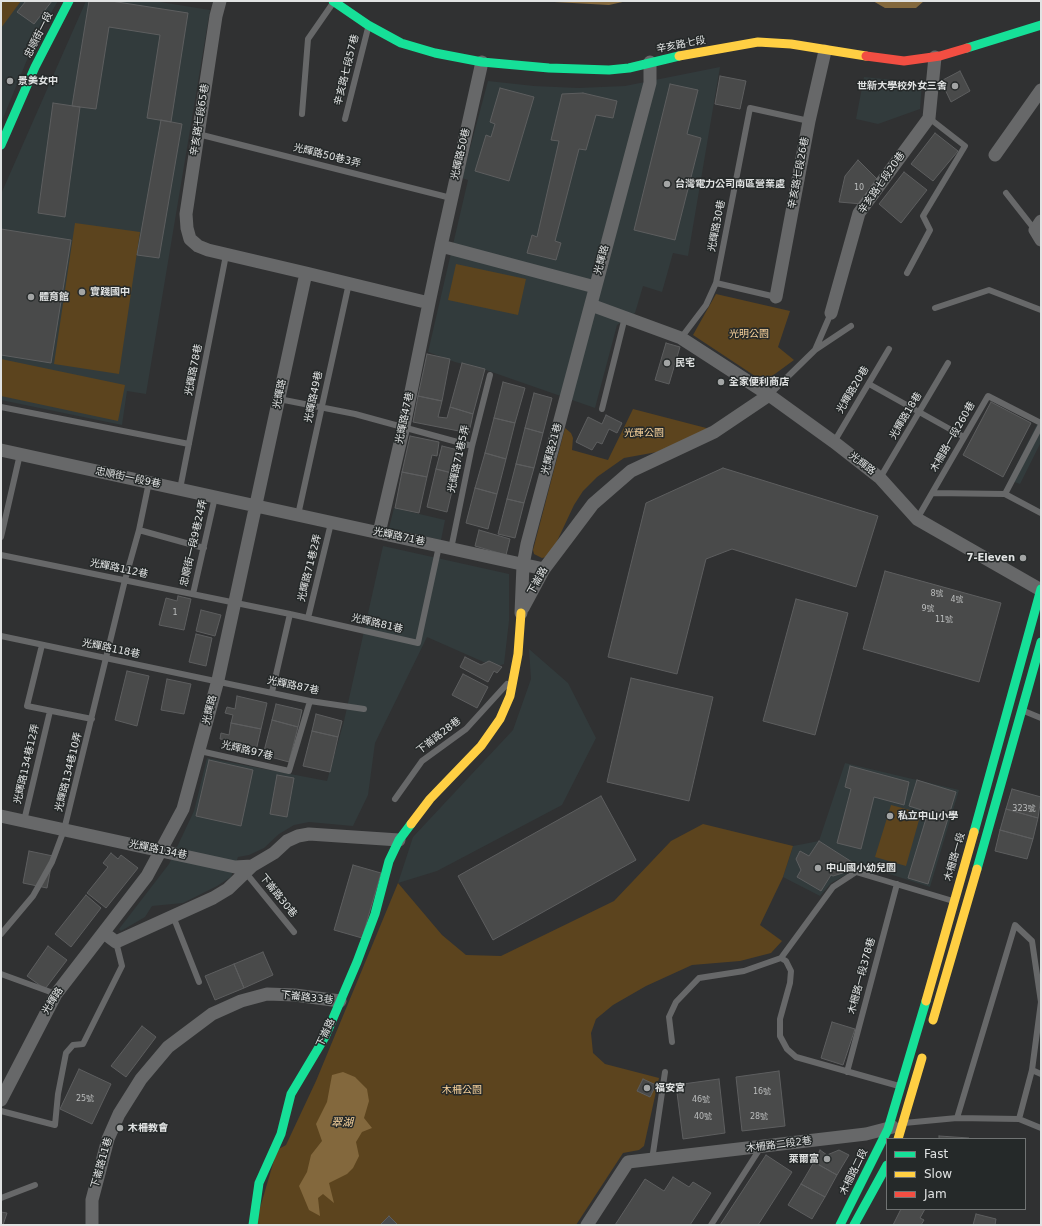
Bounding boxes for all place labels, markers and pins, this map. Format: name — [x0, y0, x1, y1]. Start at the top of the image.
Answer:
place label: 景美女中 — [18, 75, 58, 87]
marker: 景美女中 — [5, 76, 15, 86]
place label: 世新大學校外女三舍 — [857, 80, 947, 92]
marker: 世新大學校外女三舍 — [950, 81, 960, 91]
place label: 台灣電力公司南區營業處 — [675, 178, 785, 190]
marker: 台灣電力公司南區營業處 — [662, 179, 672, 189]
place label: 實踐國中 — [90, 286, 130, 298]
marker: 實踐國中 — [77, 287, 87, 297]
place label: 體育館 — [39, 291, 69, 303]
marker: 體育館 — [26, 292, 36, 302]
place label: 民宅 — [675, 357, 695, 369]
marker: 民宅 — [662, 358, 672, 368]
place label: 全家便利商店 — [729, 376, 789, 388]
marker: 全家便利商店 — [716, 377, 726, 387]
place label: 7-Eleven — [966, 552, 1015, 564]
marker: 7-Eleven — [1018, 553, 1028, 563]
place label: 私立中山小學 — [898, 810, 958, 822]
marker: 私立中山小學 — [885, 811, 895, 821]
place label: 中山國小幼兒園 — [826, 862, 896, 874]
marker: 中山國小幼兒園 — [813, 863, 823, 873]
place label: 福安宮 — [655, 1082, 685, 1094]
marker: 福安宮 — [642, 1083, 652, 1093]
place label: 木柵教會 — [128, 1122, 168, 1134]
marker: 木柵教會 — [115, 1123, 125, 1133]
place label: 萊爾富 — [789, 1153, 819, 1165]
marker: 萊爾富 — [822, 1154, 832, 1164]

